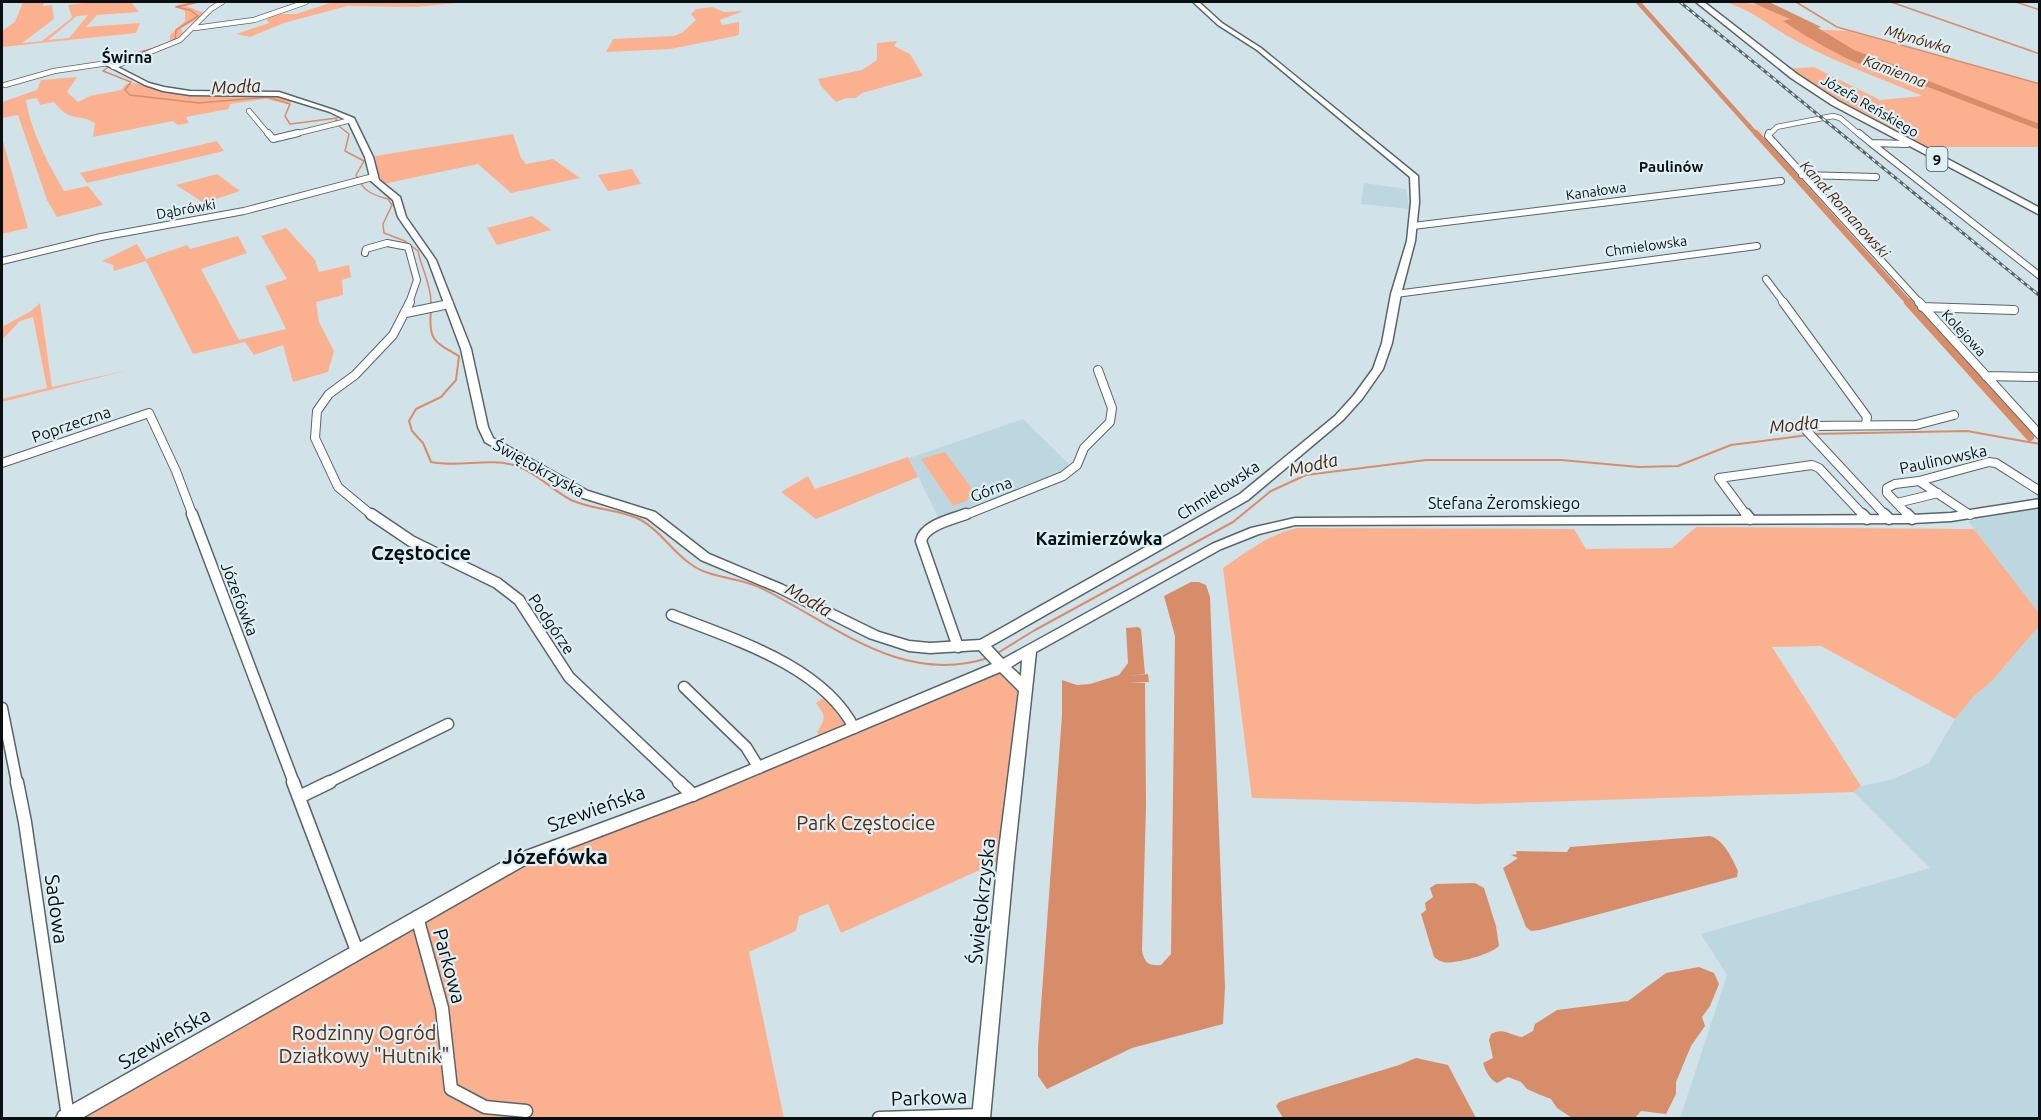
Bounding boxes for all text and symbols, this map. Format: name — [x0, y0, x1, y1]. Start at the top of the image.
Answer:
water label: Młynówka — [1883, 21, 1953, 57]
district label: Świrna — [102, 46, 152, 66]
water label: Kamienna — [1861, 51, 1929, 91]
street label: Józefa Reńskiego — [1819, 72, 1921, 140]
water label: Modła — [211, 75, 262, 97]
road number: 9 — [1926, 147, 1948, 171]
water label: Kanał Romanowski — [1797, 157, 1894, 262]
district label: Paulinów — [1639, 158, 1703, 175]
street label: Kanałowa — [1565, 179, 1627, 203]
street label: Dąbrówki — [155, 196, 217, 222]
street label: Chmielowska — [1604, 232, 1688, 260]
street label: Kolejowa — [1939, 306, 1989, 360]
street label: Poprzeczna — [29, 402, 113, 446]
water label: Modła — [1768, 411, 1820, 437]
street label: Świętokrzyska — [490, 435, 588, 501]
street label: Paulinowska — [1898, 441, 1988, 477]
water label: Modła — [1286, 449, 1340, 479]
street label: Chmielowska — [1173, 457, 1263, 523]
street label: Górna — [968, 473, 1014, 505]
street label: Stefana Żeromskiego — [1428, 494, 1580, 512]
district label: Kazimierzówka — [1036, 528, 1162, 548]
district label: Częstocice — [371, 541, 471, 564]
street label: Józefówka — [218, 560, 262, 638]
water label: Modła — [782, 578, 836, 620]
street label: Podgórze — [525, 590, 579, 658]
street label: Szewieńska — [544, 780, 648, 836]
park label: Park Częstocice — [796, 811, 936, 834]
street label: Świętokrzyska — [963, 837, 999, 965]
district label: Józefówka — [502, 844, 608, 868]
street label: Sadowa — [41, 873, 73, 945]
street label: Parkowa — [429, 926, 471, 1006]
street label: Szewieńska — [114, 1002, 214, 1074]
park label: Rodzinny Ogród Działkowy "Hutnik" — [279, 1021, 449, 1067]
street label: Parkowa — [890, 1084, 968, 1110]

